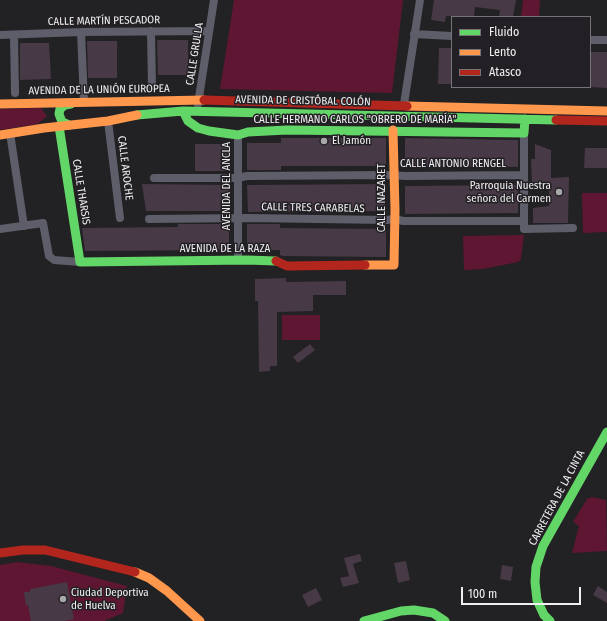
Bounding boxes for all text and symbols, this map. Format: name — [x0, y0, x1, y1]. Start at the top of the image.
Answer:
street label: CALLE MARTÍN PESCADOR — [48, 13, 160, 29]
legend — [451, 16, 591, 88]
street label: CALLE GRULLA — [184, 22, 206, 86]
text: Fluido — [489, 25, 519, 39]
text: Lento — [489, 45, 516, 59]
text: Atasco — [489, 65, 521, 79]
street label: AVENIDA DE LA UNIÓN EUROPEA — [28, 82, 170, 98]
street label: AVENIDA DE CRISTÓBAL COLÓN — [235, 93, 371, 109]
street label: CALLE HERMANO CARLOS "OBRERO DE MARÍA" — [253, 113, 457, 127]
place label: El Jamón — [332, 134, 371, 148]
street label: CALLE AROCHE — [114, 135, 136, 201]
marker: El Jamón — [319, 136, 329, 146]
street label: AVENIDA DEL ANCLA — [220, 142, 234, 230]
street label: CALLE ANTONIO RENGEL — [400, 157, 506, 171]
street label: CALLE THARSIS — [69, 158, 93, 226]
street label: CALLE NAZARET — [375, 164, 389, 232]
place label: Parroquia Nuestra señora del Carmen — [467, 179, 551, 205]
marker: Parroquia Nuestra señora del Carmen — [554, 187, 564, 197]
street label: CALLE TRES CARABELAS — [261, 200, 365, 216]
street label: AVENIDA DE LA RAZA — [180, 242, 270, 256]
street label: CARRETERA DE LA CINTA — [526, 448, 588, 548]
scale bar — [463, 579, 583, 605]
place label: Ciudad Deportiva de Huelva — [71, 586, 149, 612]
text: 100 m — [468, 587, 497, 601]
marker: Ciudad Deportiva de Huelva — [58, 594, 68, 604]

